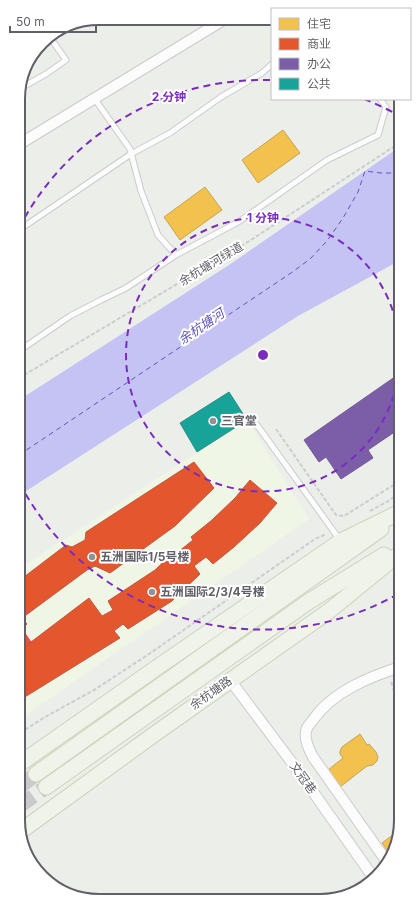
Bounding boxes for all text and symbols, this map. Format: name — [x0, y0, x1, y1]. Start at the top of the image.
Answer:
scale bar — [10, 8, 96, 34]
legend — [271, 8, 411, 100]
text: 50 m — [16, 14, 45, 29]
text: 住宅 — [307, 16, 331, 31]
text: 商业 — [307, 36, 331, 51]
text: 办公 — [307, 56, 331, 71]
text: 公共 — [307, 76, 331, 91]
text: 2 分钟 — [152, 89, 186, 104]
text: 1 分钟 — [247, 210, 279, 225]
street label: 余杭塘河绿道 — [176, 239, 245, 289]
water label: 余杭塘河 — [175, 303, 230, 347]
centre of rings — [256, 348, 270, 362]
place label: 三官堂 — [221, 413, 257, 428]
marker: 三官堂 — [208, 416, 218, 426]
place label: 五洲国际1/5号楼 — [100, 549, 190, 564]
marker: 五洲国际1/5号楼 — [87, 552, 97, 562]
place label: 五洲国际2/3/4号楼 — [160, 584, 265, 599]
marker: 五洲国际2/3/4号楼 — [147, 587, 157, 597]
street label: 余杭塘路 — [187, 673, 235, 713]
street label: 文冠巷 — [287, 759, 320, 797]

